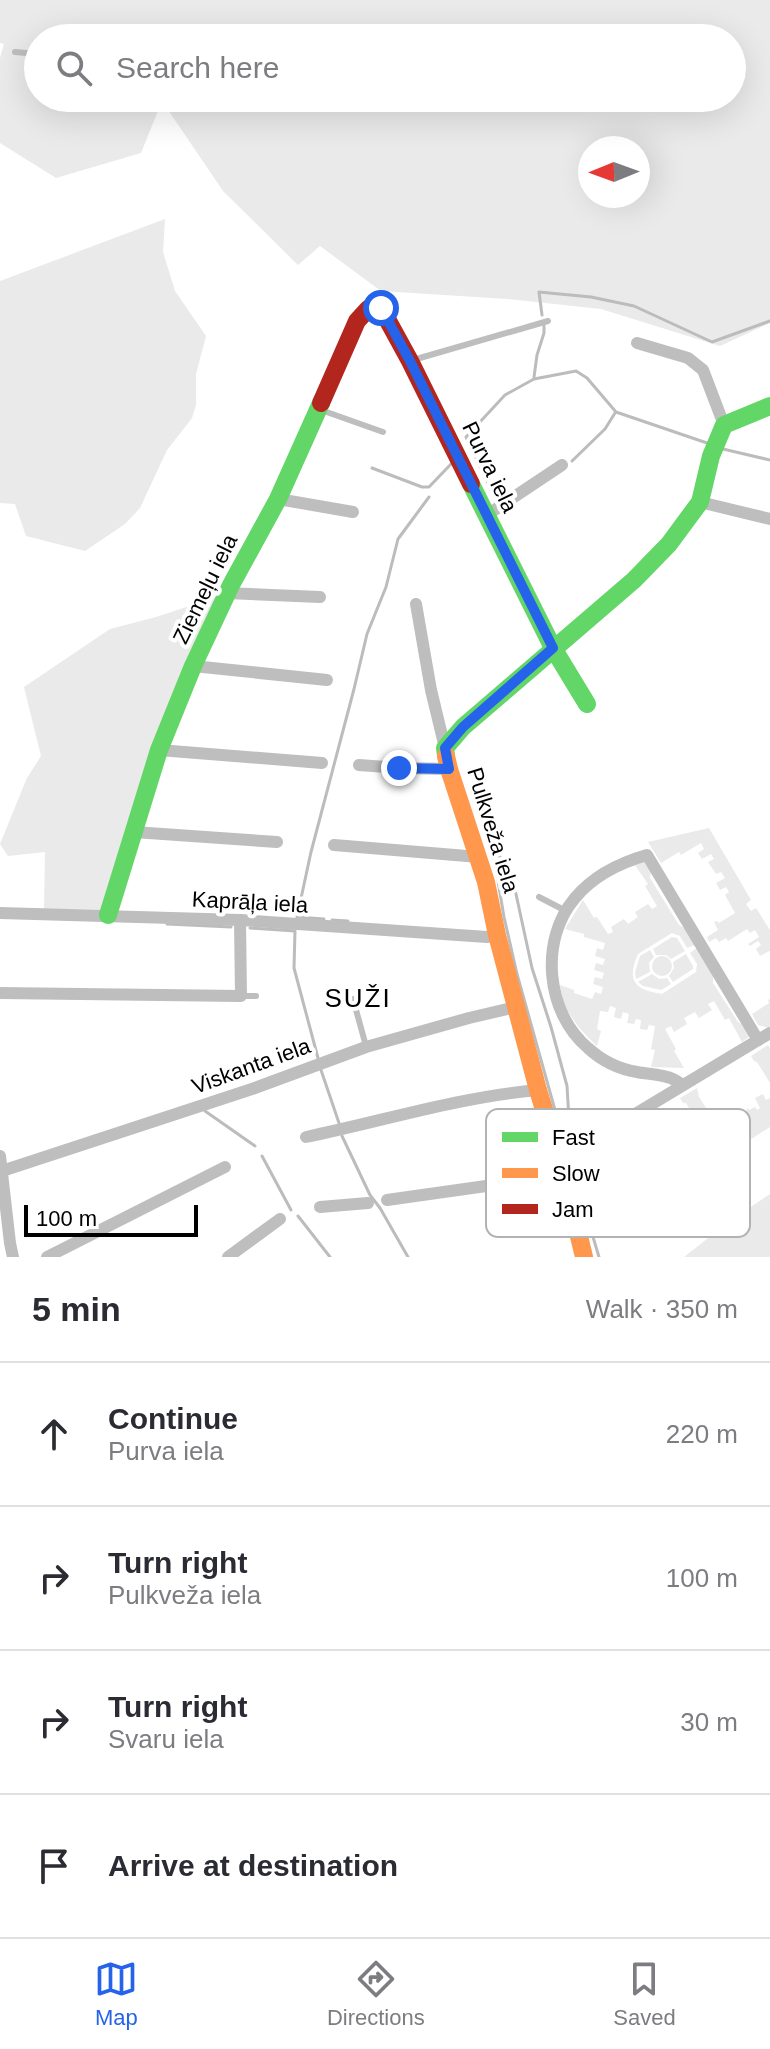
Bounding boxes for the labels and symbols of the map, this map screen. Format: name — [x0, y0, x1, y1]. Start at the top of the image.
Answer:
north arrow — [578, 136, 650, 208]
route start — [363, 290, 399, 326]
street label: Purva iela — [457, 418, 523, 517]
street label: Ziemeļu iela — [168, 530, 243, 648]
route end — [381, 750, 417, 786]
street label: Pulkveža iela — [462, 764, 524, 896]
street label: Kaprāļa iela — [191, 886, 309, 918]
district label: SUŽI — [324, 983, 392, 1013]
street label: Viskanta iela — [188, 1033, 314, 1099]
legend — [486, 1109, 750, 1237]
text: Fast — [552, 1125, 595, 1150]
text: Slow — [552, 1161, 600, 1186]
text: Jam — [552, 1197, 594, 1222]
scale bar — [24, 1201, 198, 1237]

